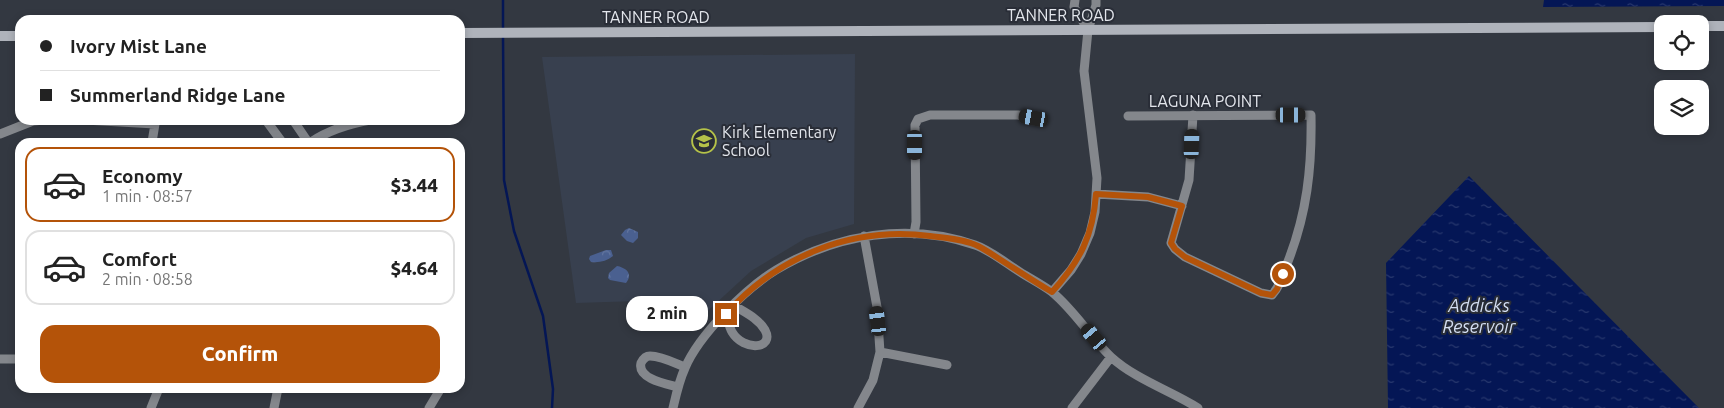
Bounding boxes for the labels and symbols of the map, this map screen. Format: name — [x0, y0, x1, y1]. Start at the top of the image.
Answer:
street label: TANNER ROAD — [1007, 6, 1115, 24]
street label: TANNER ROAD — [602, 8, 710, 26]
street label: LAGUNA POINT — [1149, 92, 1261, 110]
car — [1017, 108, 1050, 128]
car — [1276, 108, 1306, 123]
place label: Kirk Elementary School — [722, 123, 836, 159]
school or university icon: Kirk Elementary School — [691, 128, 717, 154]
car — [1183, 129, 1200, 159]
car — [907, 130, 922, 160]
route start — [1272, 263, 1294, 285]
water label: Addicks Reservoir — [1442, 295, 1517, 336]
callout: 2 min — [626, 296, 708, 332]
route end — [715, 303, 737, 325]
car — [868, 305, 887, 337]
car — [1078, 321, 1109, 353]

